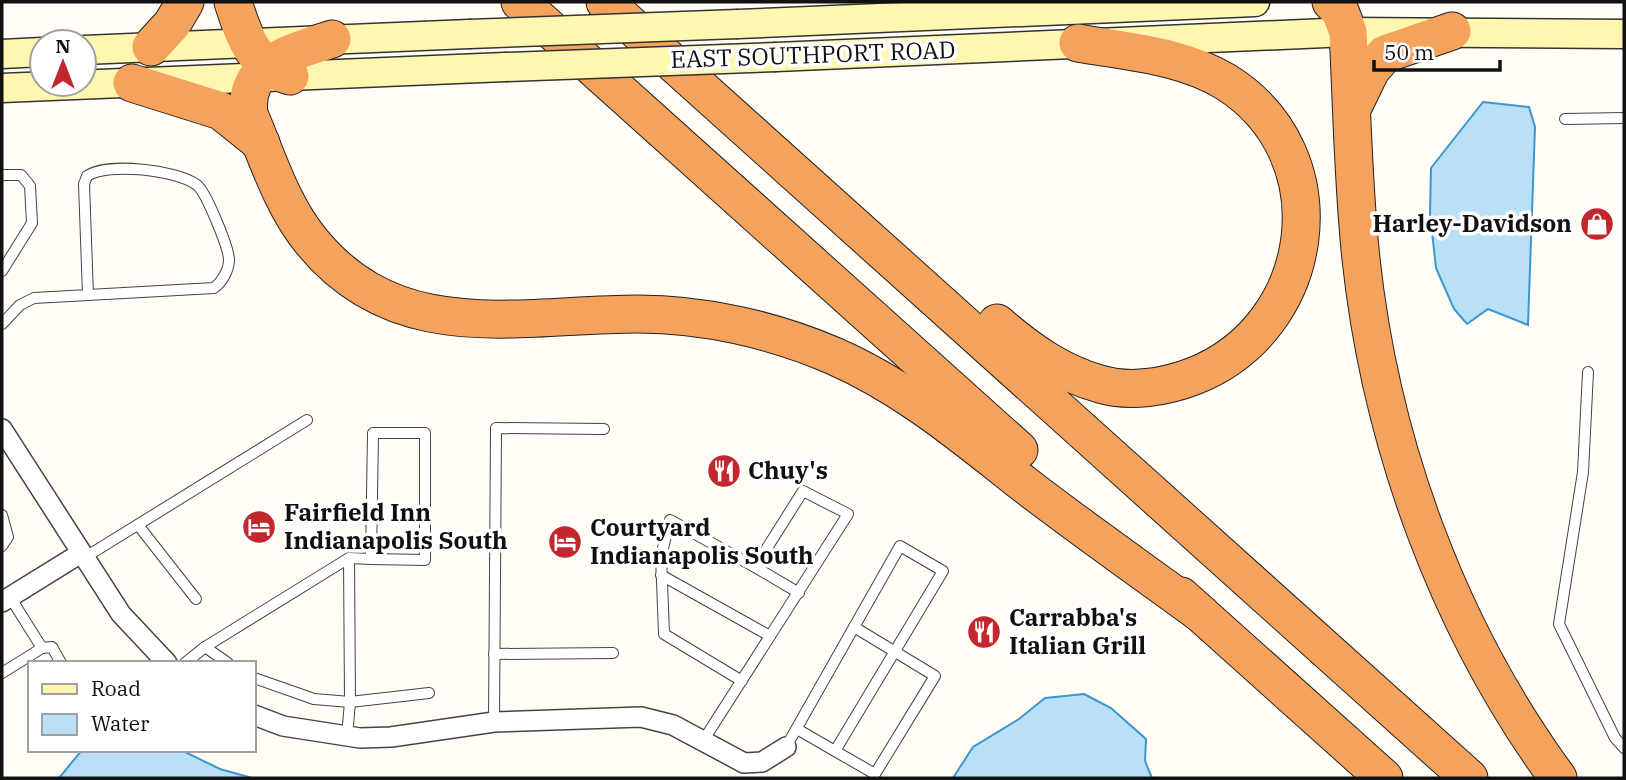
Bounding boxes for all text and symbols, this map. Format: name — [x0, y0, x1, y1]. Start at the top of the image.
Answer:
north arrow — [28, 28, 98, 98]
scale bar — [1374, 28, 1500, 72]
street label: EAST SOUTHPORT ROAD — [670, 33, 956, 75]
text: N — [55, 34, 71, 58]
text: 50 m — [1384, 38, 1434, 66]
shop icon: Harley-Davidson — [1578, 205, 1616, 243]
place label: Harley-Davidson — [1373, 207, 1572, 239]
restaurant icon: Chuy's — [705, 452, 743, 490]
place label: Chuy's — [748, 454, 828, 486]
place label: Fairfield Inn Indianapolis South — [284, 496, 508, 556]
hotel icon: Fairfield Inn Indianapolis South — [240, 508, 278, 546]
place label: Courtyard Indianapolis South — [590, 511, 814, 571]
hotel icon: Courtyard Indianapolis South — [546, 523, 584, 561]
place label: Carrabba's Italian Grill — [1009, 601, 1146, 661]
restaurant icon: Carrabba's Italian Grill — [965, 613, 1003, 651]
legend — [28, 661, 256, 752]
text: Road — [91, 674, 141, 702]
text: Water — [91, 709, 150, 737]

